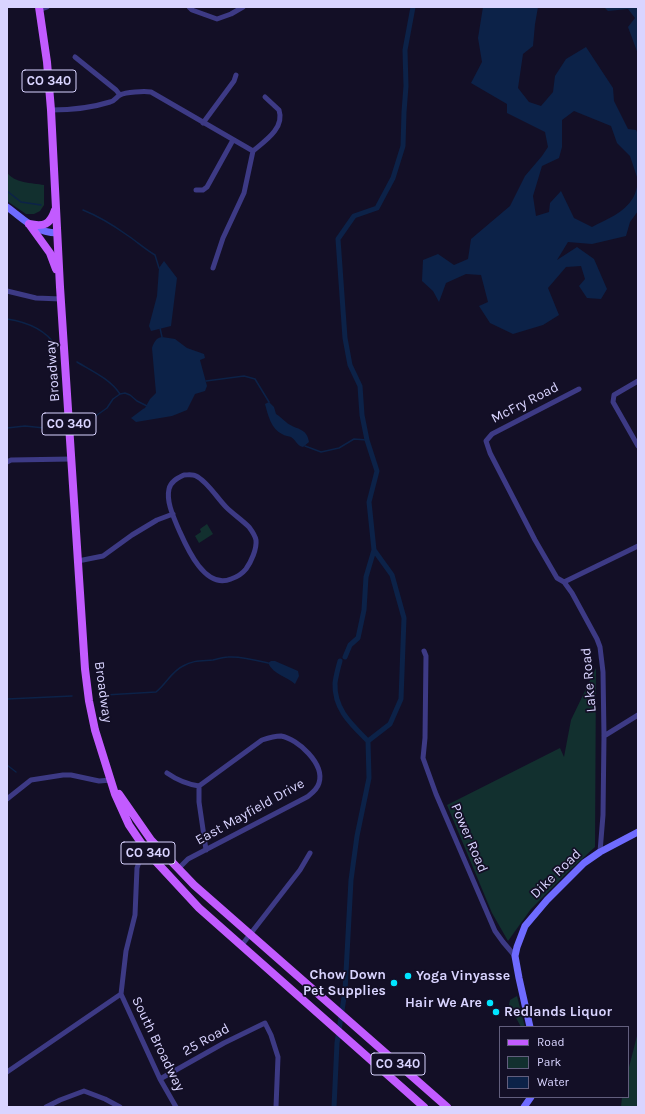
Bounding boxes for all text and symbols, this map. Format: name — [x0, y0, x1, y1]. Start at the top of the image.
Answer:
road number: CO 340 — [22, 70, 76, 92]
street label: Broadway — [42, 340, 64, 402]
street label: McFry Road — [488, 379, 562, 427]
road number: CO 340 — [42, 413, 96, 435]
street label: Lake Road — [578, 647, 600, 713]
street label: Broadway — [90, 660, 116, 724]
street label: East Mayfield Drive — [193, 775, 307, 849]
street label: Power Road — [447, 801, 491, 875]
road number: CO 340 — [121, 842, 175, 864]
street label: Dike Road — [527, 846, 585, 902]
place label: Chow Down Pet Supplies — [303, 967, 386, 1000]
place label: Yoga Vinyasse — [416, 968, 510, 984]
marker: Yoga Vinyasse — [403, 971, 413, 981]
marker: Chow Down Pet Supplies — [389, 978, 399, 988]
street label: South Broadway — [128, 994, 188, 1094]
place label: Hair We Are — [405, 995, 482, 1011]
marker: Hair We Are — [485, 998, 495, 1008]
place label: Redlands Liquor — [504, 1004, 612, 1020]
marker: Redlands Liquor — [491, 1007, 501, 1017]
street label: 25 Road — [179, 1020, 233, 1060]
legend — [499, 1026, 629, 1098]
text: Road — [537, 1035, 565, 1049]
road number: CO 340 — [371, 1053, 425, 1075]
text: Park — [537, 1055, 561, 1069]
text: Water — [537, 1075, 569, 1089]

